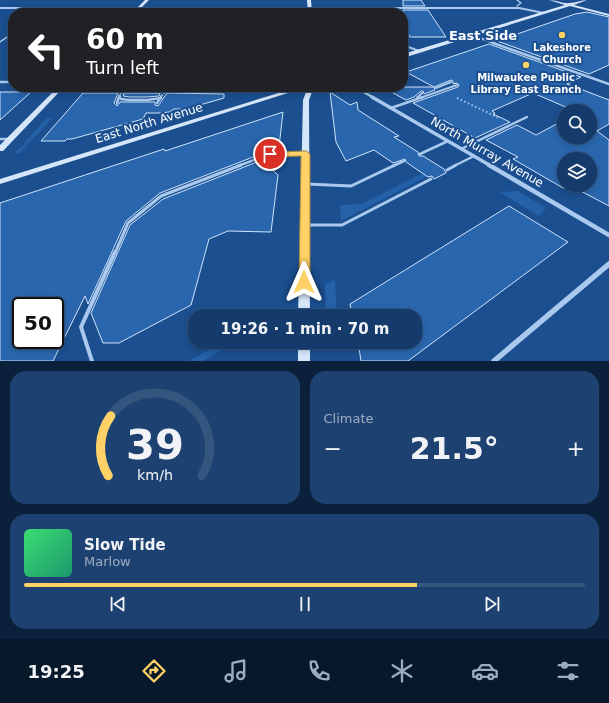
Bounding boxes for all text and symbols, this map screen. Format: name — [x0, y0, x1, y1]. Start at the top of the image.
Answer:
text: 60 m — [86, 23, 164, 56]
icon: left — [20, 24, 72, 76]
district label: East Side — [449, 28, 517, 43]
marker: Lakeshore Church — [557, 30, 567, 40]
place label: Lakeshore Church — [533, 42, 591, 65]
text: Turn left — [86, 57, 159, 78]
marker: Milwaukee Public Library East Branch — [521, 60, 531, 70]
place label: Milwaukee Public Library East Branch — [471, 72, 581, 95]
street label: East North Avenue — [94, 100, 204, 146]
map controls — [557, 104, 597, 192]
button: search — [557, 104, 597, 144]
street label: North Murray Avenue — [428, 114, 546, 190]
pin — [253, 137, 287, 171]
icon: arrive — [259, 143, 281, 165]
button: layers — [557, 152, 597, 192]
position arrow — [283, 261, 325, 303]
speed limit sign: 50 — [12, 297, 64, 349]
text: 19:26 · 1 min · 70 m — [221, 320, 389, 338]
text: Climate — [324, 411, 374, 426]
text: 39 — [126, 419, 184, 468]
text: 21.5° — [410, 431, 499, 466]
text: − — [324, 436, 342, 461]
text: + — [567, 436, 585, 461]
text: km/h — [137, 466, 173, 482]
text: Slow Tide — [84, 536, 166, 554]
text: Marlow — [84, 554, 131, 569]
icon: previous — [107, 593, 129, 615]
icon: pause — [294, 593, 316, 615]
icon: next — [481, 593, 503, 615]
icon: directions — [140, 657, 168, 685]
icon: music — [222, 657, 250, 685]
icon: phone — [305, 657, 333, 685]
icon: climate — [388, 657, 416, 685]
icon: car — [471, 657, 499, 685]
icon: filters — [554, 657, 582, 685]
text: 19:25 — [27, 661, 85, 682]

